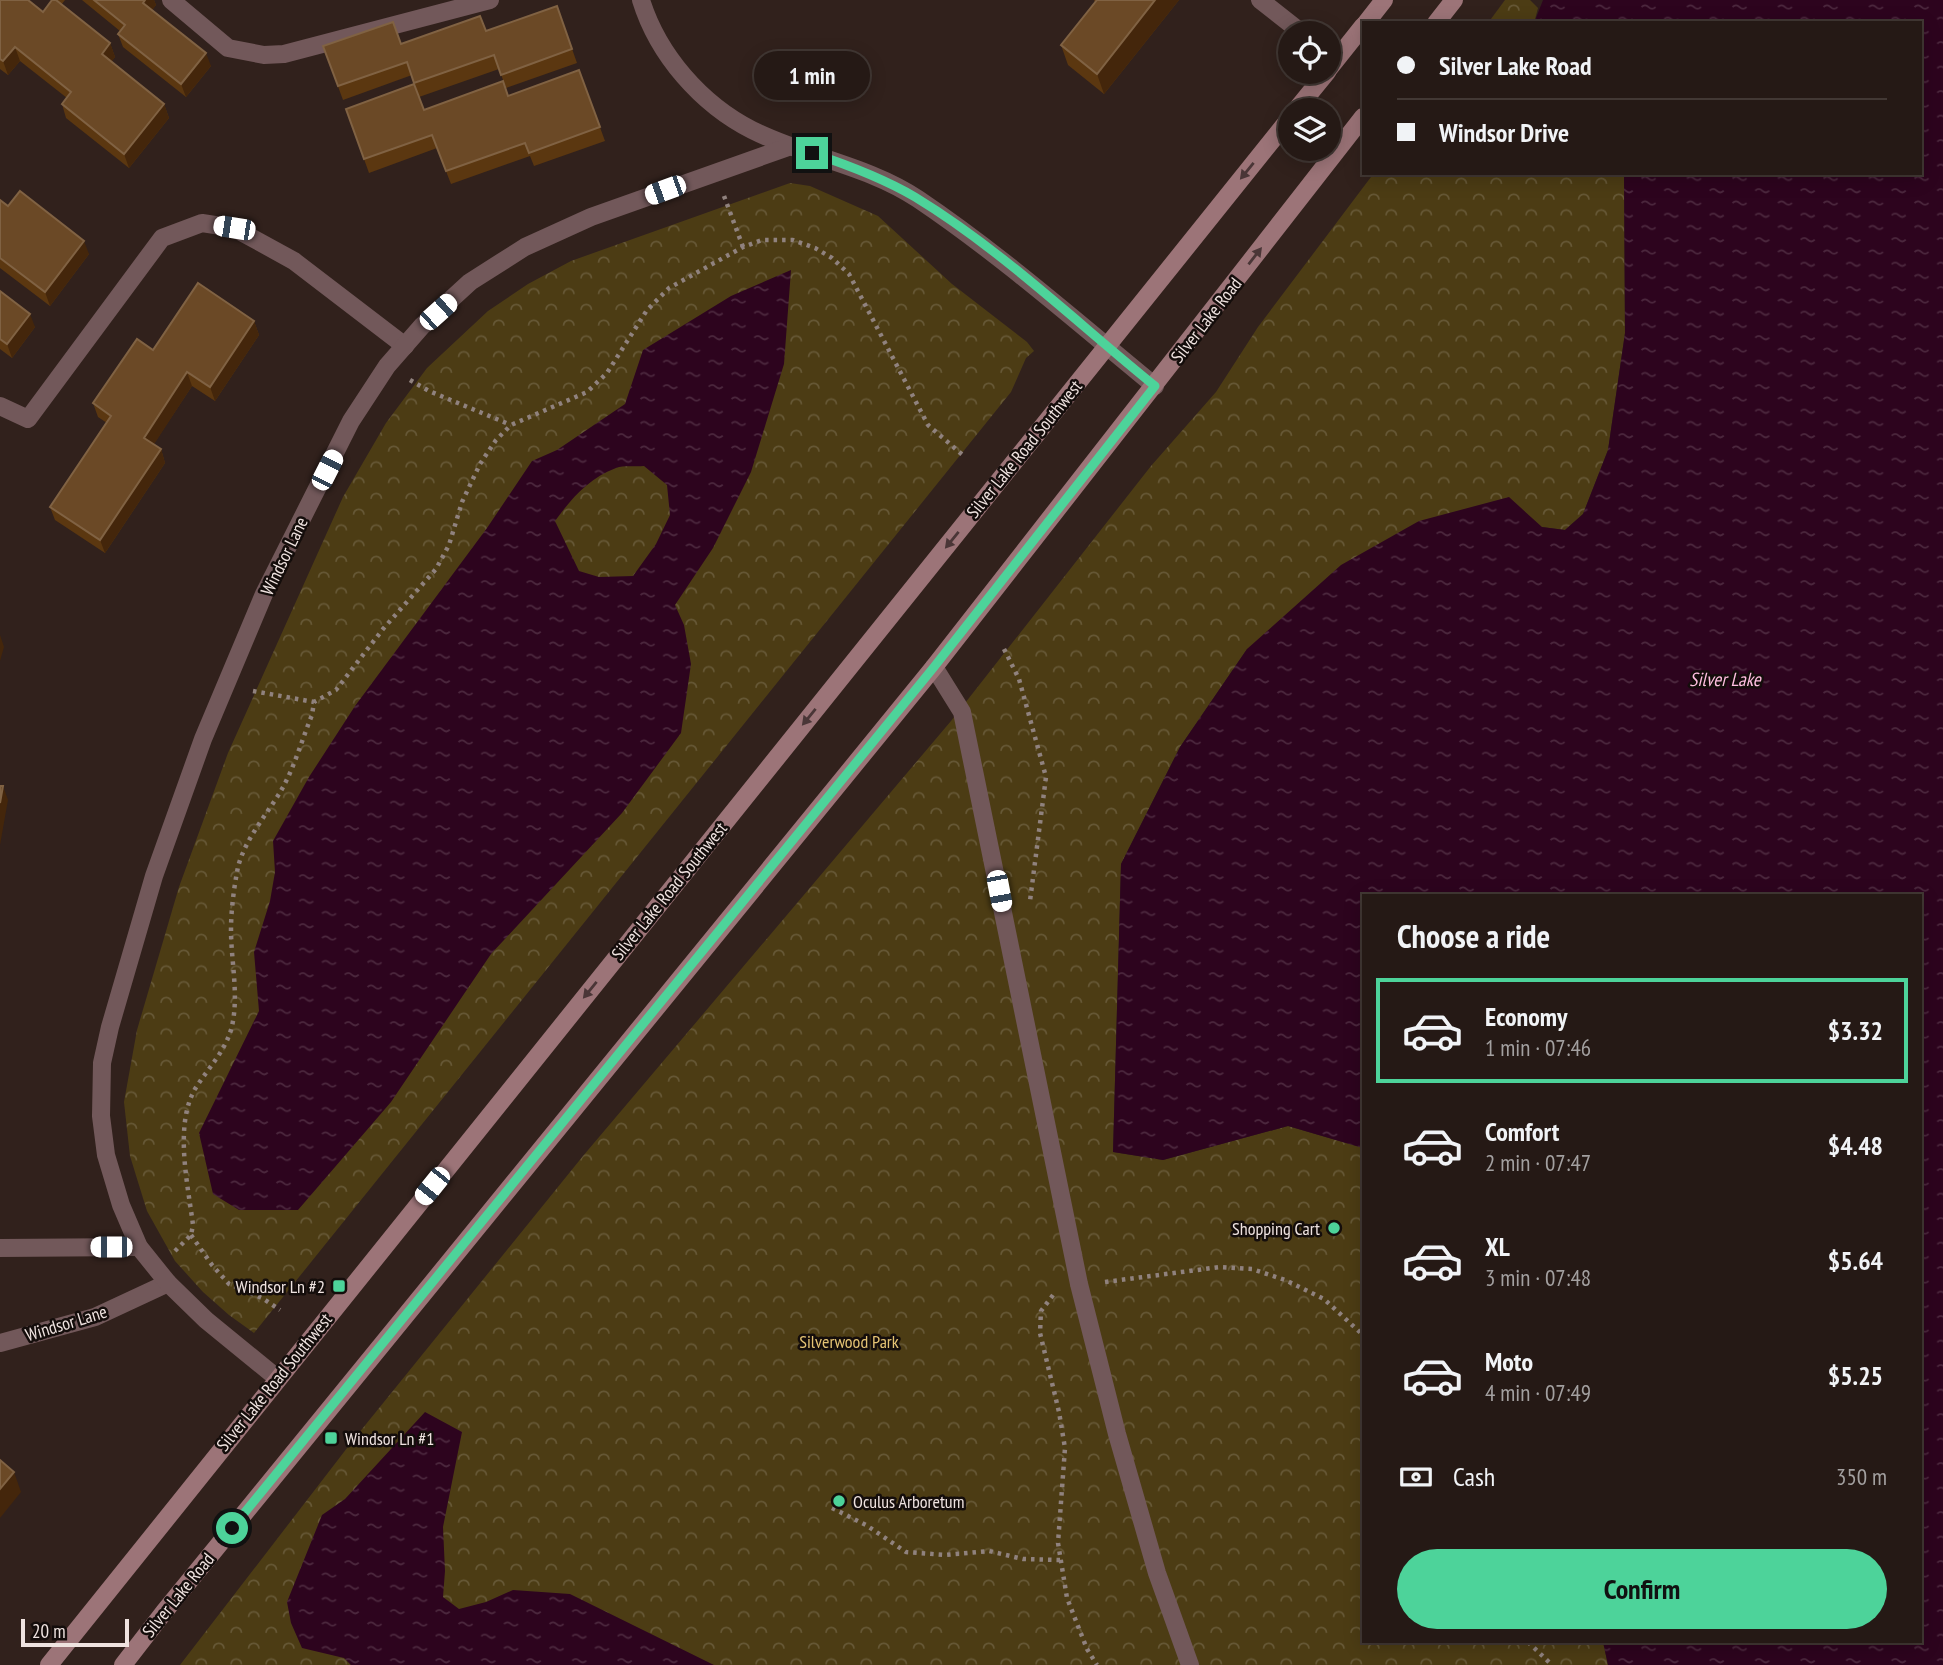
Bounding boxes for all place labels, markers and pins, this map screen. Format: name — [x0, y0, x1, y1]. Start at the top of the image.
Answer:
place label: Shopping Cart — [1232, 1217, 1320, 1240]
marker: Shopping Cart — [1326, 1220, 1342, 1236]
place label: Windsor Ln #2 — [236, 1275, 325, 1298]
marker: Windsor Ln #2 — [331, 1278, 347, 1294]
place label: Windsor Ln #1 — [345, 1427, 434, 1450]
marker: Windsor Ln #1 — [323, 1430, 339, 1446]
place label: Oculus Arboretum — [853, 1490, 964, 1513]
marker: Oculus Arboretum — [831, 1493, 847, 1509]

